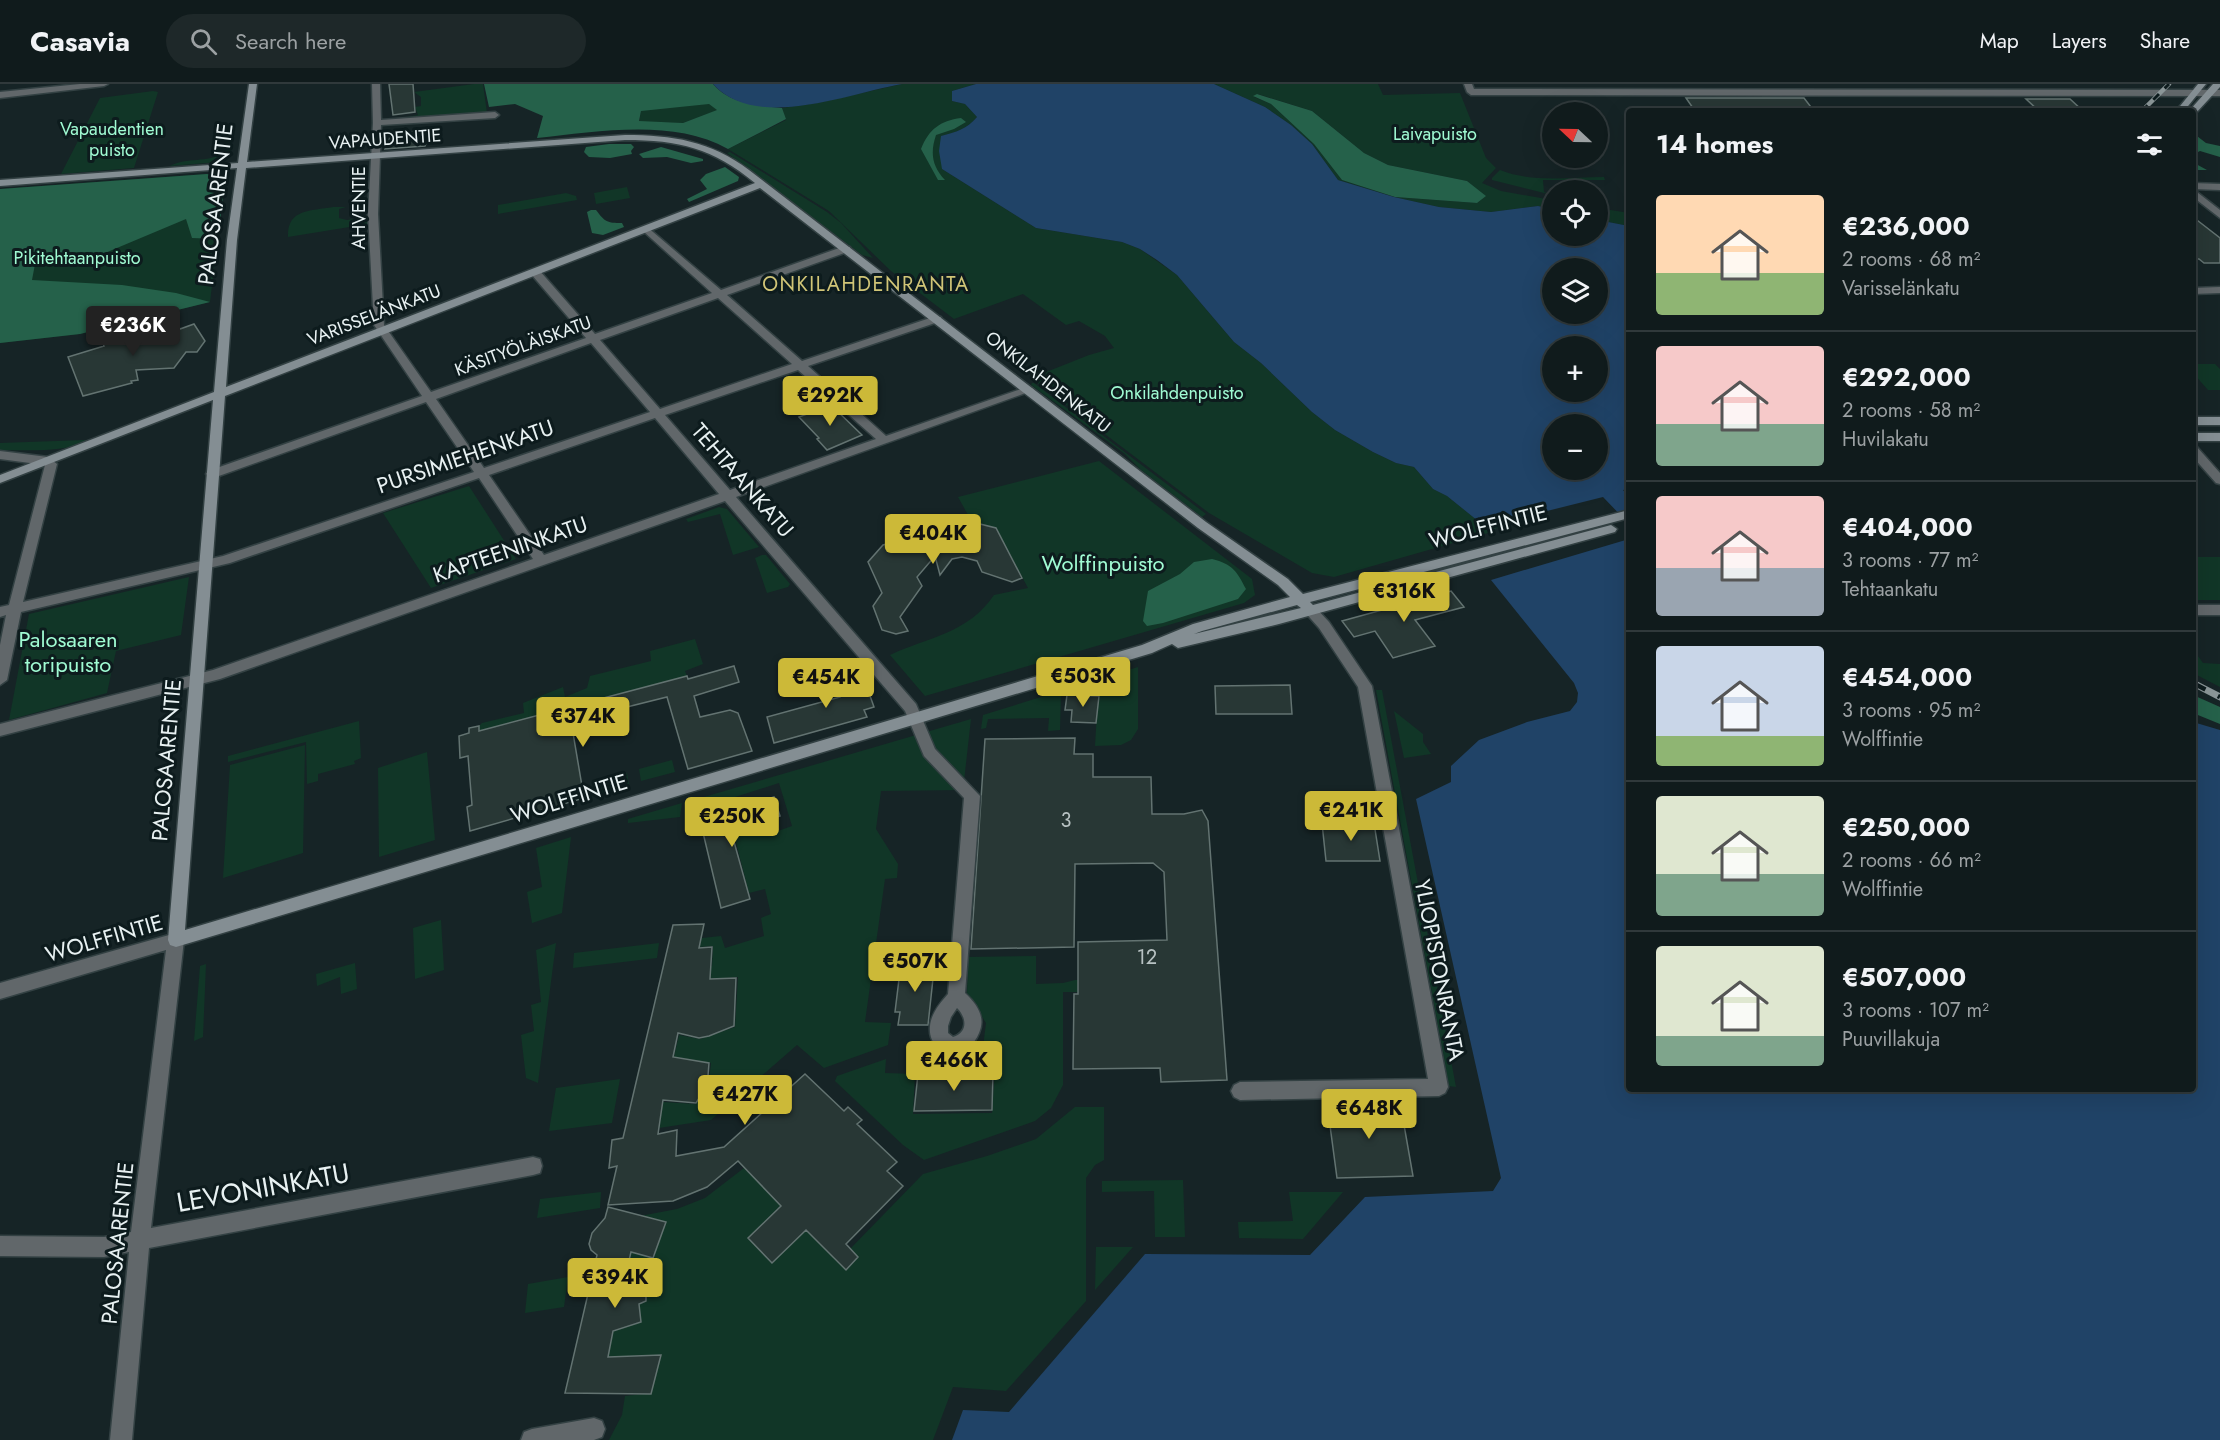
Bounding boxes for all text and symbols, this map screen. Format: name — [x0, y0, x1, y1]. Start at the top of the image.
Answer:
search box — [166, 14, 586, 68]
text: Casavia — [30, 21, 130, 62]
icon: search — [187, 25, 220, 58]
text: Search here — [235, 25, 346, 57]
text: Map — [1980, 26, 2019, 56]
text: Layers — [2052, 26, 2107, 56]
text: Share — [2140, 26, 2190, 56]
north arrow — [1542, 102, 1608, 168]
map controls — [1542, 102, 1608, 480]
park label: Vapaudentien puisto — [60, 116, 164, 163]
street label: PALOSAARENTIE — [189, 121, 241, 287]
park label: Laivapuisto — [1393, 121, 1477, 147]
street label: VAPAUDENTIE — [328, 122, 442, 156]
text: 14 homes — [1656, 125, 1773, 163]
icon: filters — [2133, 128, 2166, 161]
street label: AHVENTIE — [346, 166, 372, 250]
button: locate — [1542, 180, 1608, 246]
text: €236,000 — [1842, 207, 1970, 245]
icon: home — [1704, 219, 1776, 291]
park label: Pikitehtaanpuisto — [13, 245, 141, 271]
text: 2 rooms · 68 m² — [1842, 245, 1980, 274]
button: layers — [1542, 258, 1608, 324]
district label: ONKILAHDENRANTA — [762, 270, 970, 299]
text: Varisselänkatu — [1842, 274, 1960, 303]
street label: VARISSELÄNKATU — [304, 278, 444, 352]
pin: €236K — [91, 306, 175, 357]
street label: KÄSITYÖLÄISKATU — [451, 309, 595, 383]
text: €236K — [100, 311, 166, 340]
street label: ONKILAHDENKATU — [980, 325, 1116, 439]
button: + — [1542, 336, 1608, 402]
text: €292,000 — [1842, 358, 1971, 396]
icon: home — [1704, 370, 1776, 442]
pin: €292K — [788, 376, 872, 427]
park label: Onkilahdenpuisto — [1110, 380, 1244, 406]
text: €292K — [797, 381, 863, 410]
text: 2 rooms · 58 m² — [1842, 396, 1980, 425]
street label: PURSIMIEHENKATU — [372, 411, 558, 501]
button: − — [1542, 414, 1608, 480]
street label: TEHTAANKATU — [684, 416, 802, 544]
text: Huvilakatu — [1842, 425, 1929, 454]
street label: WOLFFINTIE — [1425, 496, 1551, 556]
street label: KAPTEENINKATU — [428, 508, 592, 590]
text: €404,000 — [1842, 508, 1973, 546]
pin: €404K — [891, 514, 975, 565]
text: €404K — [899, 519, 967, 548]
icon: home — [1704, 520, 1776, 592]
text: 3 rooms · 77 m² — [1842, 546, 1979, 575]
park label: Wolffinpuisto — [1042, 547, 1164, 579]
pin: €316K — [1362, 572, 1446, 623]
text: Tehtaankatu — [1842, 575, 1938, 604]
text: €316K — [1372, 577, 1436, 606]
park label: Palosaaren toripuisto — [18, 623, 118, 680]
pin: €503K — [1041, 657, 1125, 708]
pin: €454K — [784, 658, 868, 709]
text: €454,000 — [1842, 658, 1972, 696]
text: €503K — [1050, 662, 1116, 691]
text: €454K — [792, 663, 860, 692]
icon: home — [1704, 670, 1776, 742]
street label: PALOSAARENTIE — [143, 678, 189, 842]
text: 3 rooms · 95 m² — [1842, 696, 1980, 725]
pin: €374K — [541, 697, 625, 748]
text: €374K — [550, 702, 616, 731]
text: Wolffintie — [1842, 725, 1923, 754]
street label: WOLFFINTIE — [507, 765, 631, 831]
pin: €241K — [1309, 791, 1393, 842]
text: €241K — [1319, 796, 1383, 825]
pin: €250K — [690, 797, 774, 848]
text: €250K — [699, 802, 765, 831]
house number: 3 — [1061, 806, 1072, 835]
text: €250,000 — [1842, 808, 1970, 846]
icon: home — [1704, 820, 1776, 892]
text: 2 rooms · 66 m² — [1842, 846, 1981, 875]
text: Wolffintie — [1842, 875, 1923, 904]
street label: YLIOPISTONRANTA — [1407, 876, 1473, 1064]
street label: WOLFFINTIE — [41, 906, 167, 970]
pin: €507K — [873, 942, 957, 993]
house number: 12 — [1137, 943, 1157, 972]
text: €507K — [882, 947, 948, 976]
text: €507,000 — [1842, 958, 1966, 996]
icon: home — [1704, 970, 1776, 1042]
text: 3 rooms · 107 m² — [1842, 996, 1989, 1025]
text: Puuvillakuja — [1842, 1025, 1940, 1054]
pin: €466K — [912, 1041, 996, 1092]
text: €466K — [920, 1046, 988, 1075]
pin: €427K — [703, 1075, 787, 1126]
text: €427K — [712, 1080, 778, 1109]
pin: €648K — [1327, 1089, 1411, 1140]
text: €648K — [1336, 1094, 1402, 1123]
street label: LEVONINKATU — [173, 1153, 352, 1222]
street label: PALOSAARENTIE — [93, 1160, 141, 1326]
pin: €394K — [573, 1258, 657, 1309]
text: €394K — [582, 1263, 648, 1292]

